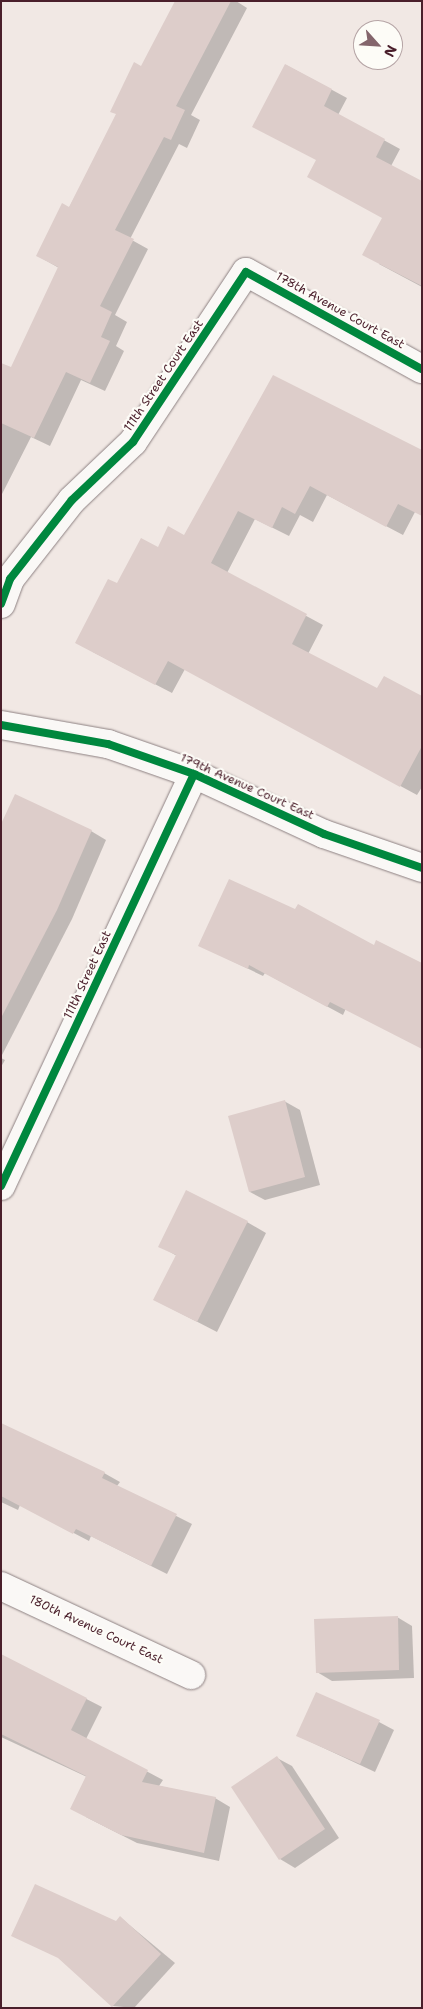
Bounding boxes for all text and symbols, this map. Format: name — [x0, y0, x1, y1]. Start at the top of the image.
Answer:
north arrow — [353, 20, 403, 70]
text: N — [380, 42, 401, 60]
street label: 178th Avenue Court East — [273, 270, 407, 352]
street label: 111th Street Court East — [121, 317, 207, 435]
street label: 179th Avenue Court East — [178, 751, 316, 823]
street label: 111th Street East — [61, 929, 115, 1021]
street label: 180th Avenue Court East — [27, 1593, 165, 1667]

